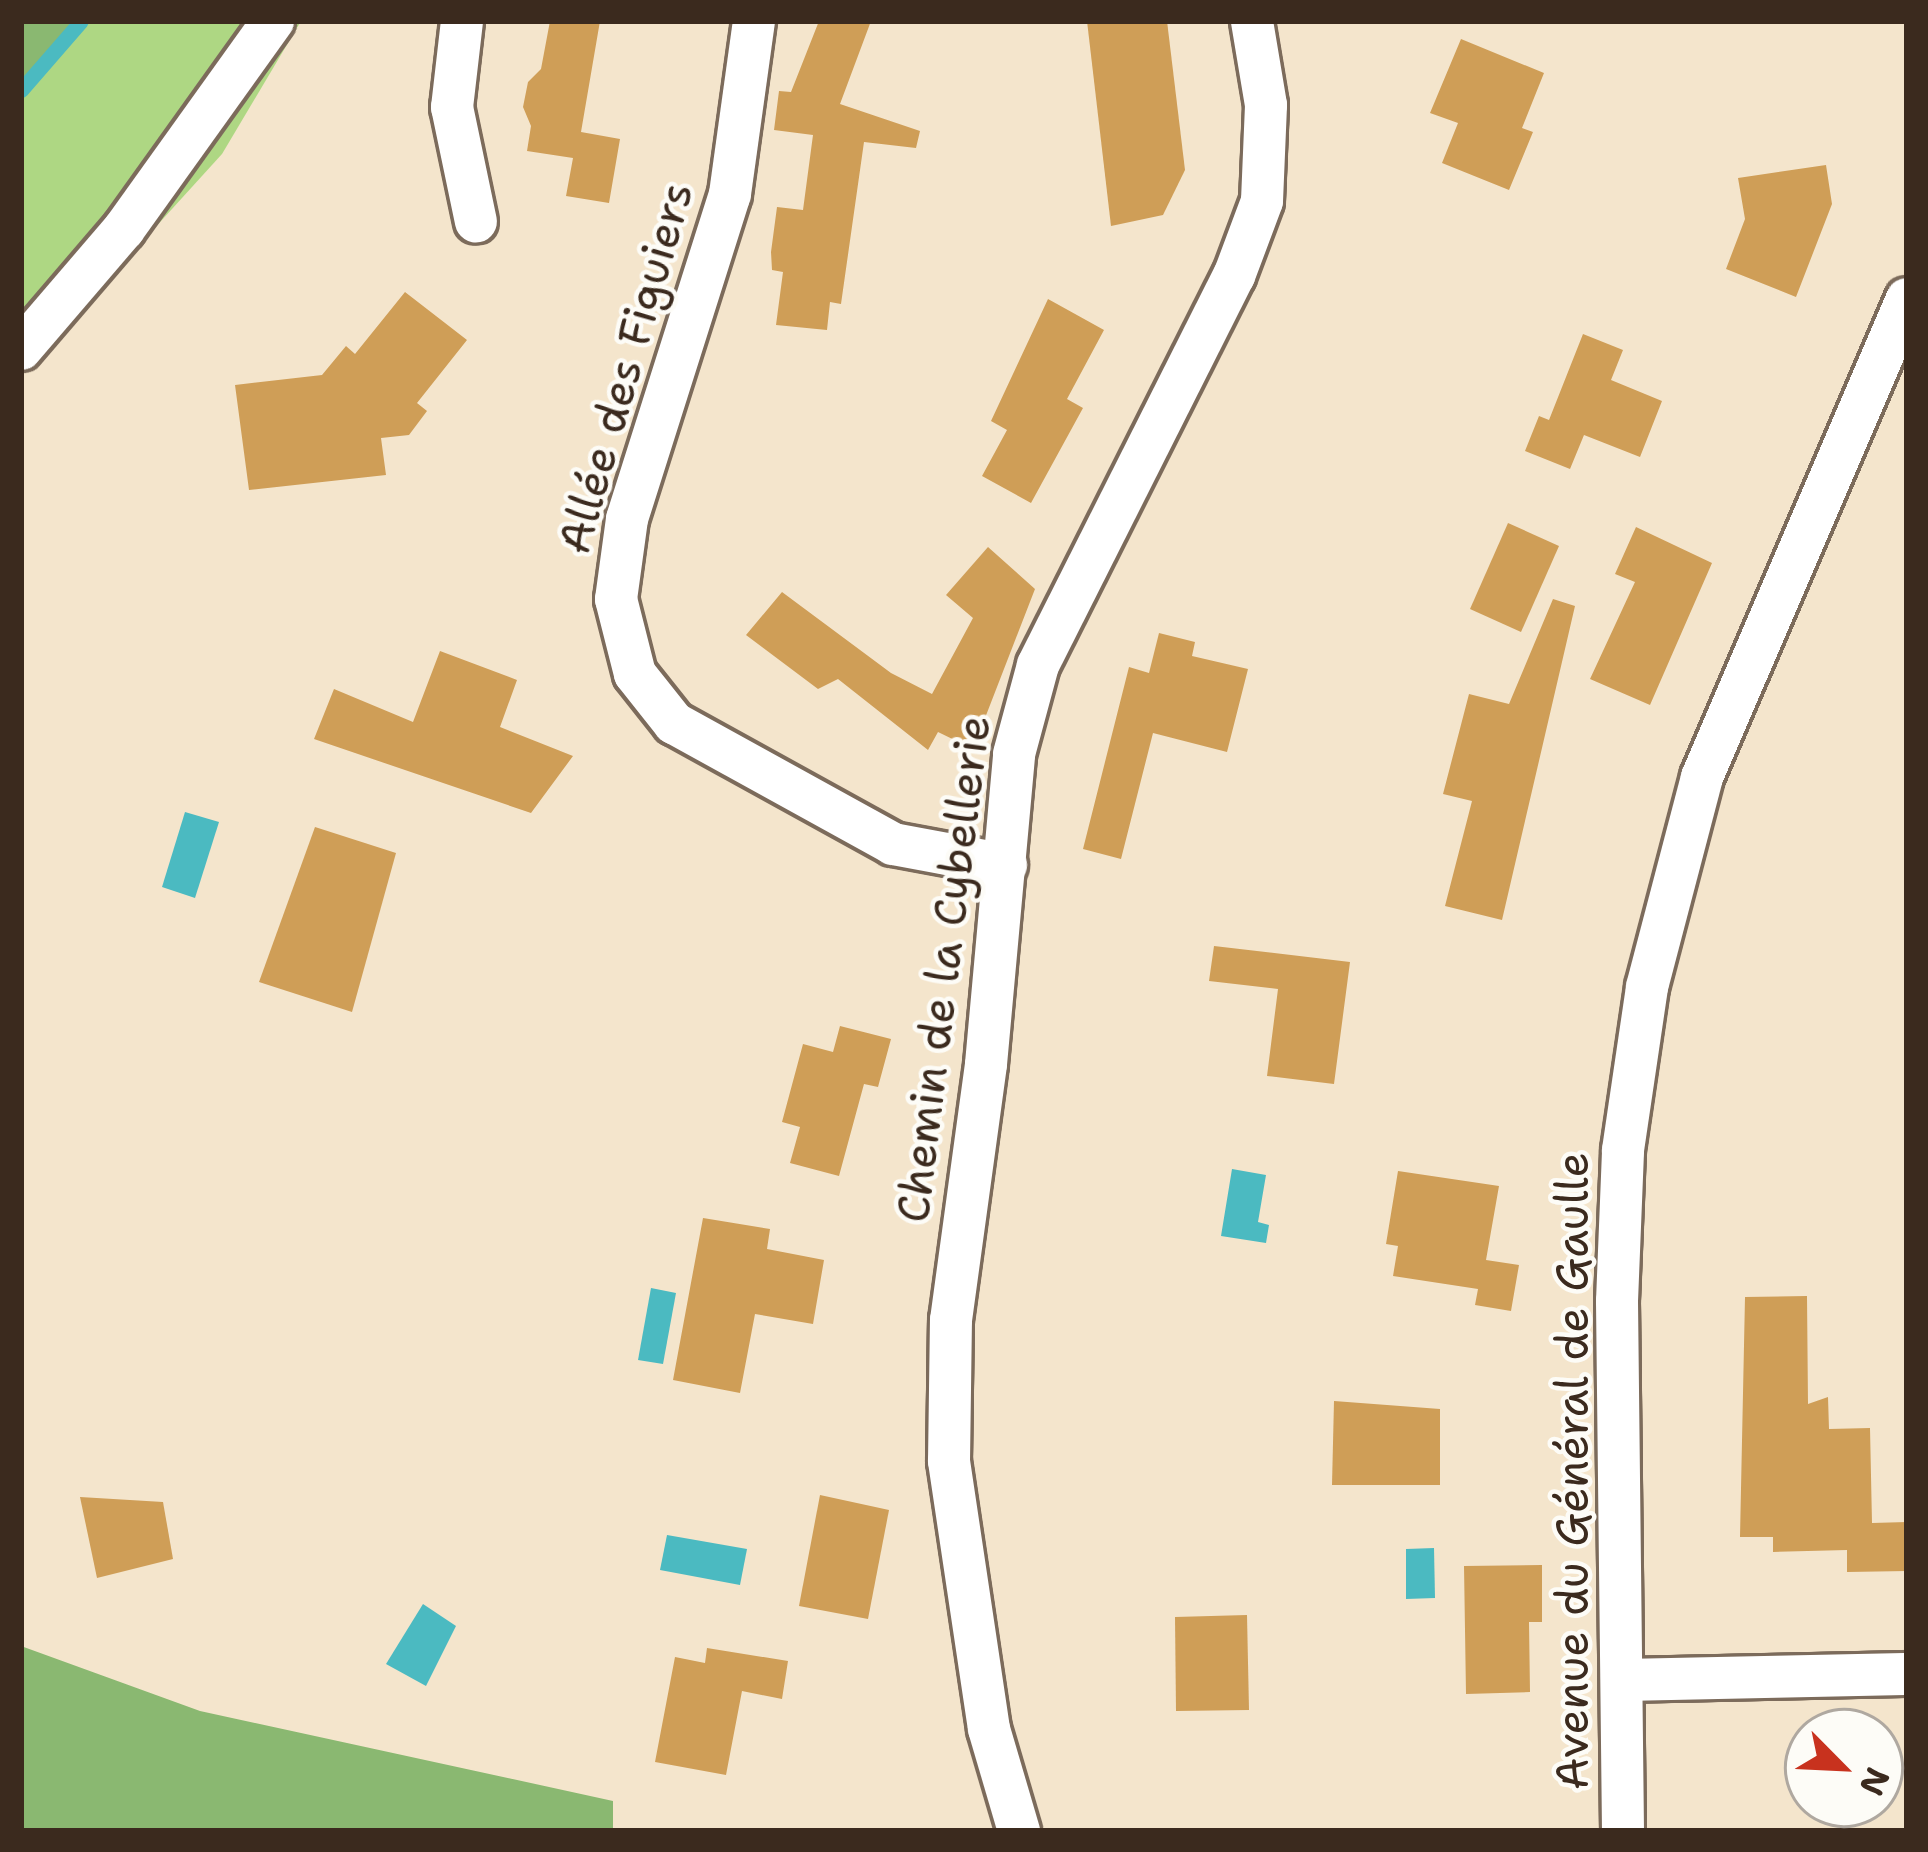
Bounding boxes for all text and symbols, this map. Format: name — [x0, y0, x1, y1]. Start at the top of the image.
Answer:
street label: Allée des Figuiers — [547, 176, 705, 560]
street label: Chemin de la Cybellerie — [886, 712, 1002, 1226]
street label: Avenue du Général de Gaulle — [1546, 1152, 1600, 1790]
north arrow — [1784, 1708, 1904, 1828]
text: N — [1849, 1761, 1900, 1803]

